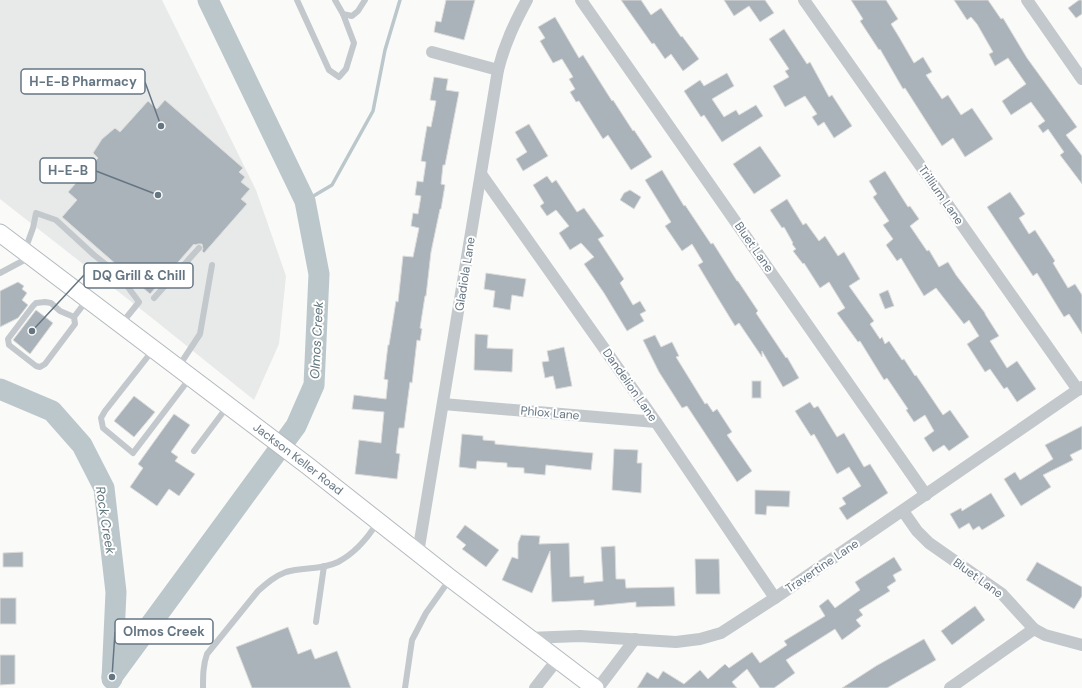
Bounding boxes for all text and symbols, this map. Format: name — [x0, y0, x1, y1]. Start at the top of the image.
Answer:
callout: H-E-B Pharmacy — [21, 69, 145, 94]
text: H-E-B Pharmacy — [29, 73, 137, 90]
callout: H-E-B — [40, 158, 96, 183]
text: H-E-B — [48, 162, 88, 179]
street label: Trillium Lane — [915, 162, 967, 228]
street label: Bluet Lane — [731, 219, 777, 275]
street label: Gladiola Lane — [451, 236, 479, 312]
callout: DQ Grill & Chill — [84, 263, 193, 288]
text: DQ Grill & Chill — [93, 267, 185, 284]
water label: Olmos Creek — [306, 300, 327, 379]
street label: Dandelion Lane — [599, 345, 661, 425]
street label: Phlox Lane — [520, 402, 580, 424]
street label: Jackson Keller Road — [250, 419, 346, 499]
water label: Rock Creek — [92, 485, 119, 556]
street label: Travertine Lane — [782, 535, 862, 596]
street label: Bluet Lane — [950, 555, 1006, 602]
callout: Olmos Creek — [115, 619, 213, 644]
text: Olmos Creek — [123, 623, 205, 640]

